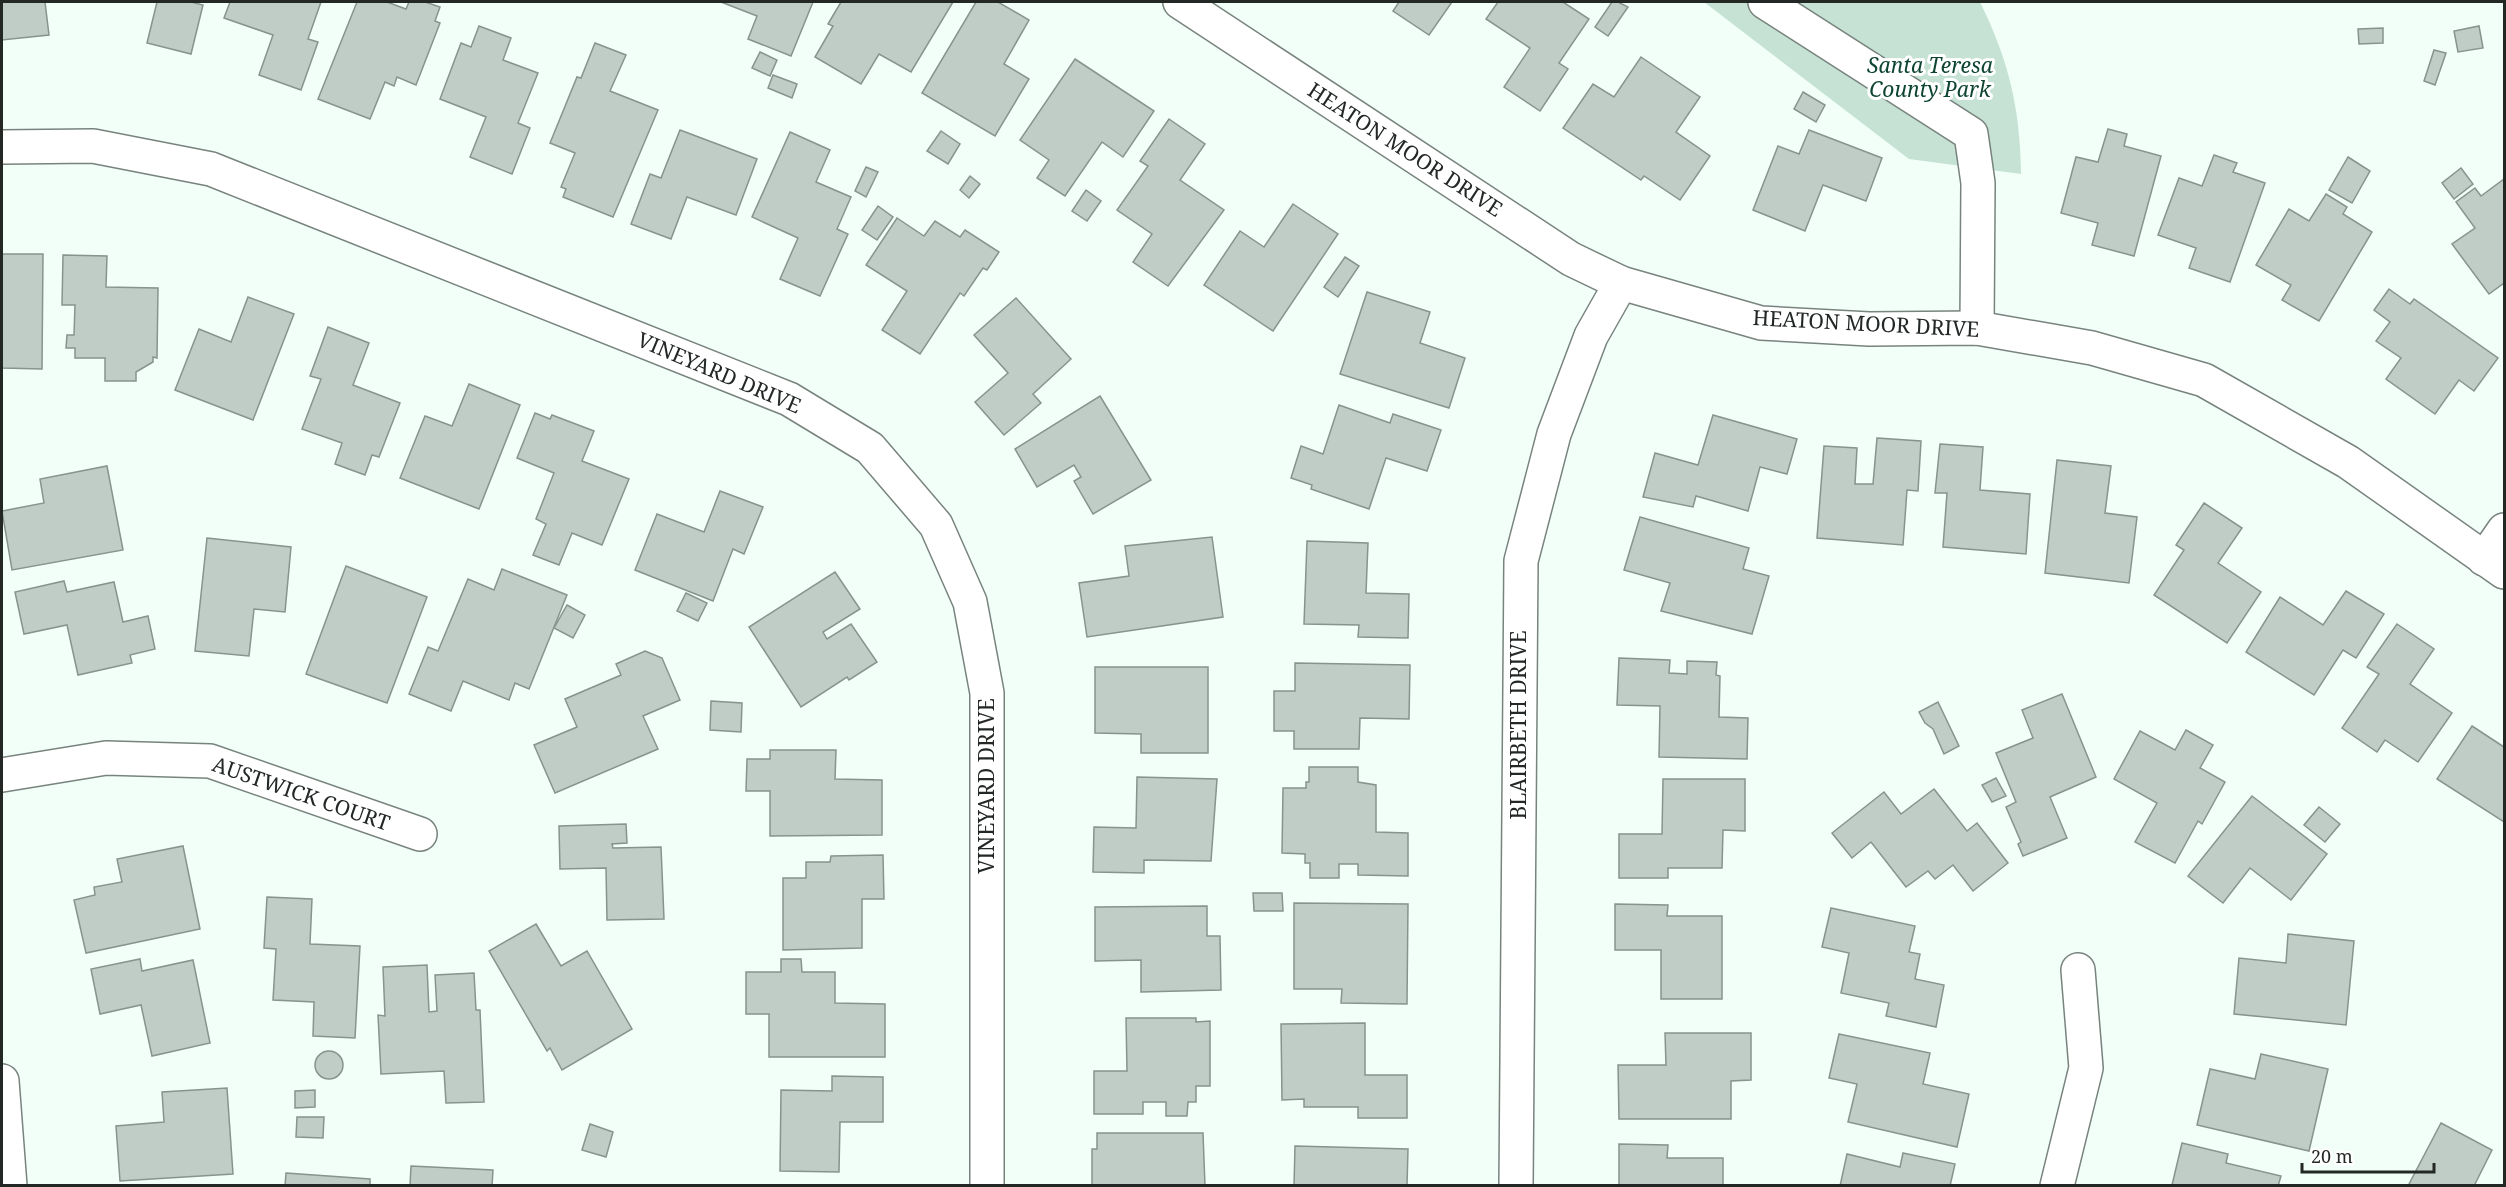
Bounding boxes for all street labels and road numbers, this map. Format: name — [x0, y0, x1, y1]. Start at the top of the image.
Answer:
street label: HEATON MOOR DRIVE — [1303, 76, 1508, 223]
street label: HEATON MOOR DRIVE — [1752, 303, 1980, 343]
street label: VINEYARD DRIVE — [633, 325, 806, 419]
street label: BLAIRBETH DRIVE — [1504, 631, 1532, 819]
street label: VINEYARD DRIVE — [972, 698, 1000, 874]
street label: AUSTWICK COURT — [209, 750, 394, 837]

